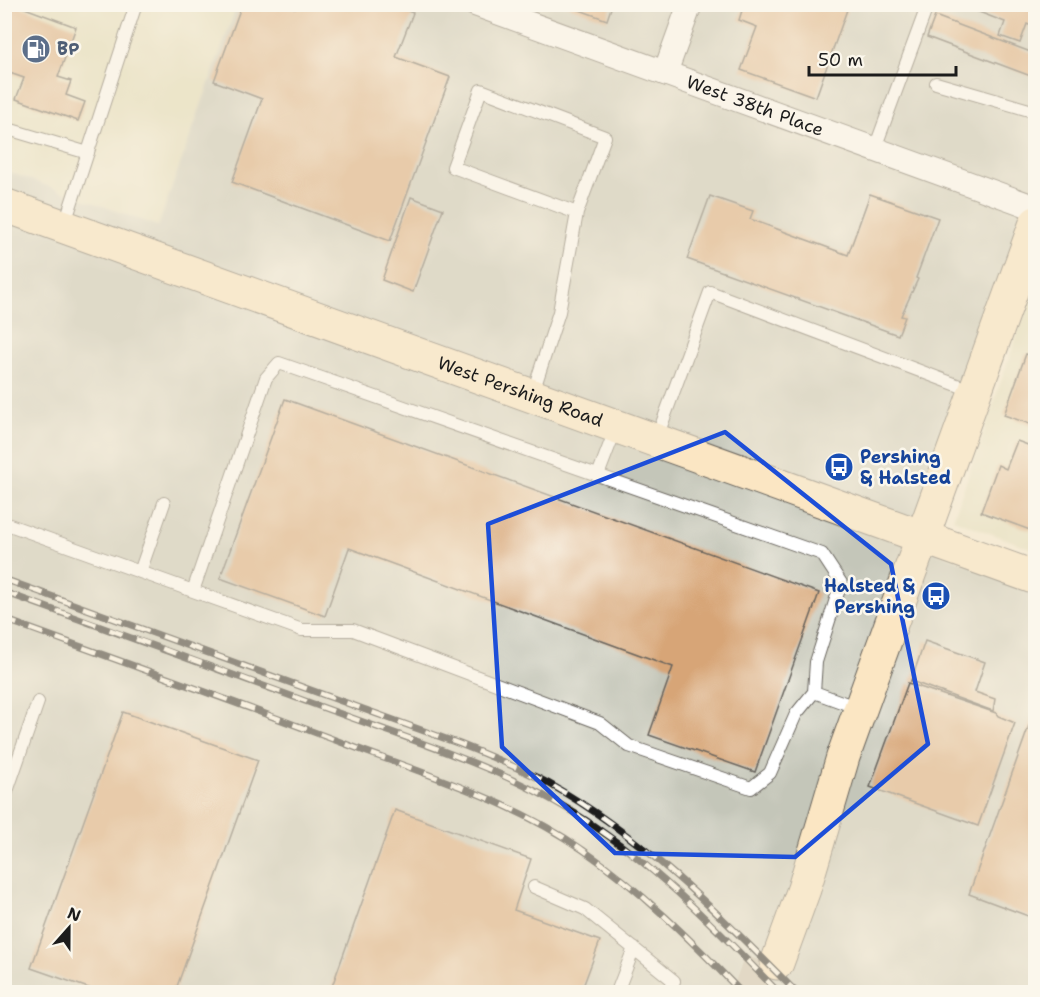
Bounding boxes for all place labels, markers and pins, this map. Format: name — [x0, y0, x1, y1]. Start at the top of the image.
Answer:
fuel station icon: BP — [20, 33, 52, 65]
place label: BP — [57, 37, 80, 61]
place label: Pershing & Halsted — [860, 445, 951, 490]
bus stop icon: Pershing & Halsted — [823, 451, 855, 483]
place label: Halsted & Pershing — [824, 574, 916, 619]
bus stop icon: Halsted & Pershing — [920, 580, 952, 612]

